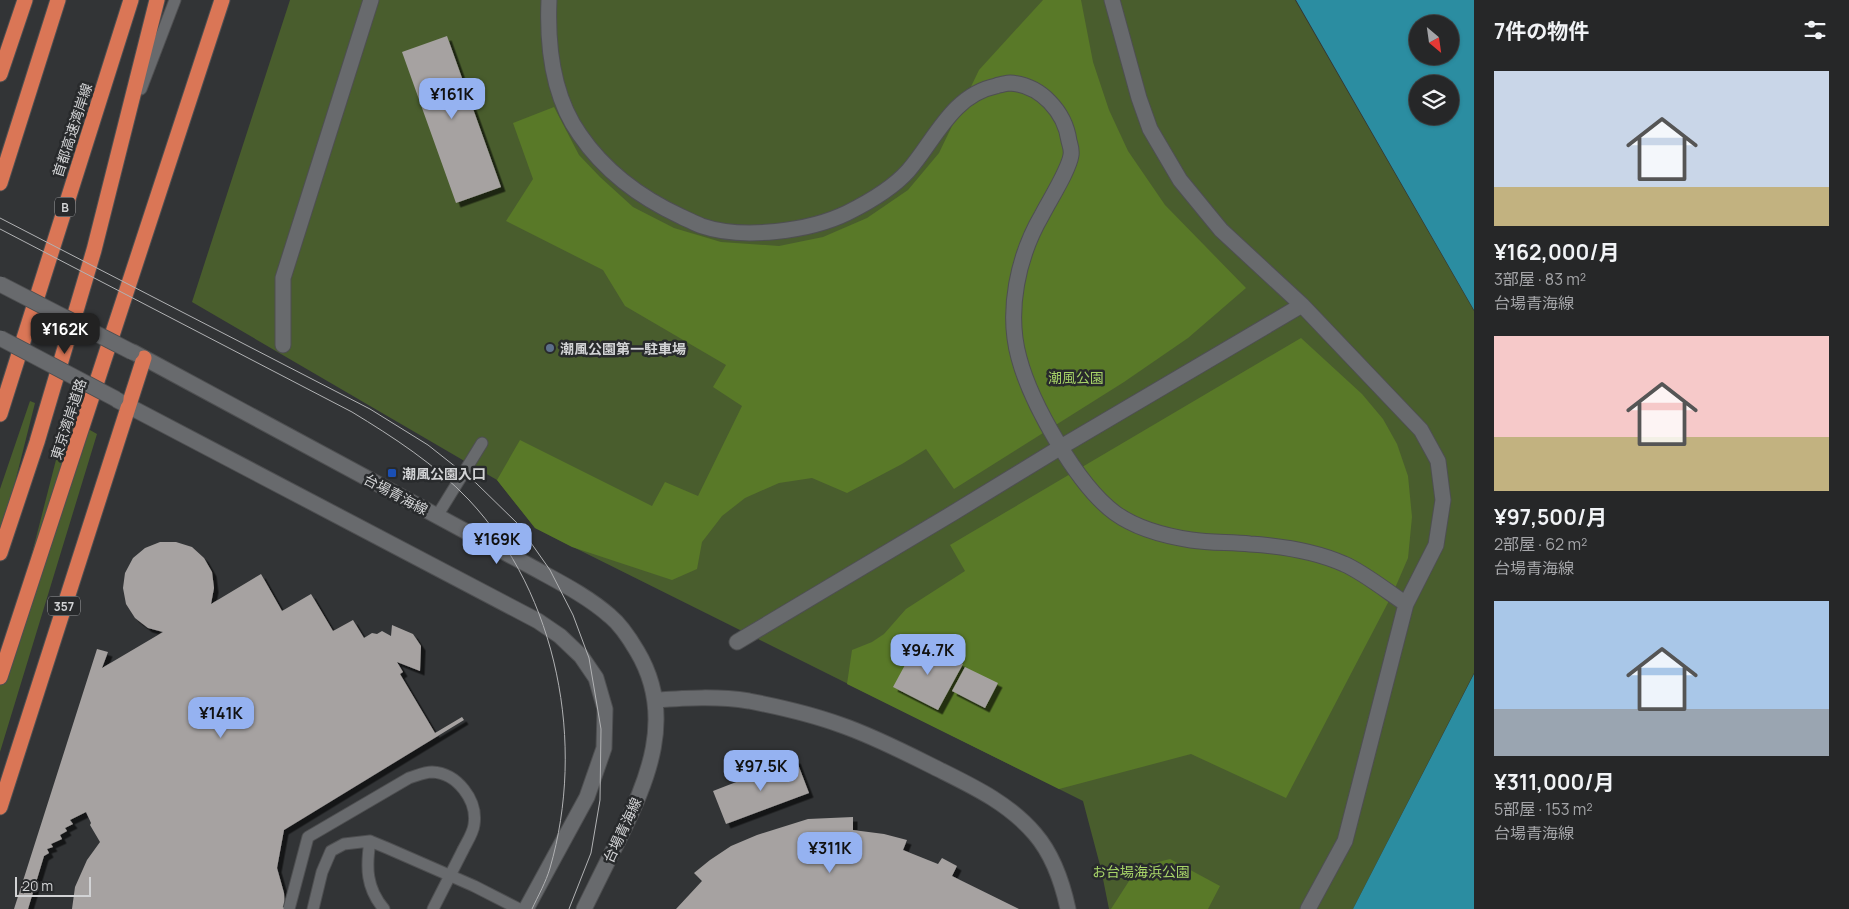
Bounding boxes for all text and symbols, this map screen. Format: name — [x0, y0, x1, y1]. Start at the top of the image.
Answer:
north arrow — [1409, 15, 1459, 65]
map controls — [1409, 15, 1459, 125]
icon: filters — [1801, 16, 1829, 44]
text: 7件の物件 — [1494, 17, 1589, 45]
button: layers — [1409, 75, 1459, 125]
pin: ¥161K — [417, 78, 487, 120]
street label: 首都高速湾岸線 — [48, 80, 96, 180]
text: ¥161K — [430, 83, 474, 105]
icon: home — [1617, 104, 1707, 194]
road number: B — [55, 198, 75, 216]
text: ¥162,000/月 — [1494, 238, 1620, 266]
text: 3部屋 · 83 m² — [1494, 268, 1586, 290]
text: 台場青海線 — [1494, 292, 1574, 314]
pin: ¥162K — [30, 312, 100, 355]
text: ¥162K — [42, 318, 88, 340]
place label: 潮風公園第一駐車場 — [560, 339, 686, 358]
marker: 潮風公園第一駐車場 — [544, 342, 556, 354]
park label: 潮風公園 — [1048, 368, 1104, 387]
icon: home — [1617, 369, 1707, 459]
street label: 東京湾岸道路 — [46, 376, 90, 462]
place label: 潮風公園入口 — [402, 464, 486, 483]
marker: 潮風公園入口 — [386, 467, 398, 479]
street label: 台場青海線 — [361, 469, 431, 519]
text: ¥97,500/月 — [1494, 503, 1607, 531]
pin: ¥169K — [462, 522, 532, 565]
text: ¥169K — [474, 528, 520, 550]
text: 2部屋 · 62 m² — [1494, 533, 1587, 555]
text: 台場青海線 — [1494, 557, 1574, 579]
road number: 357 — [48, 596, 80, 616]
pin: ¥94.7K — [887, 634, 969, 676]
icon: home — [1617, 634, 1707, 724]
text: ¥94.7K — [902, 639, 954, 661]
pin: ¥141K — [186, 696, 256, 739]
text: ¥141K — [199, 702, 243, 724]
pin: ¥97.5K — [720, 750, 802, 792]
text: ¥97.5K — [735, 755, 787, 777]
text: ¥311,000/月 — [1494, 768, 1615, 796]
street label: 台場青海線 — [599, 794, 645, 866]
text: 5部屋 · 153 m² — [1494, 798, 1593, 820]
text: 台場青海線 — [1494, 822, 1574, 844]
pin: ¥311K — [795, 832, 865, 874]
text: ¥311K — [808, 837, 852, 859]
park label: お台場海浜公園 — [1092, 862, 1190, 881]
scale bar — [15, 874, 91, 897]
text: 20 m — [22, 876, 53, 895]

